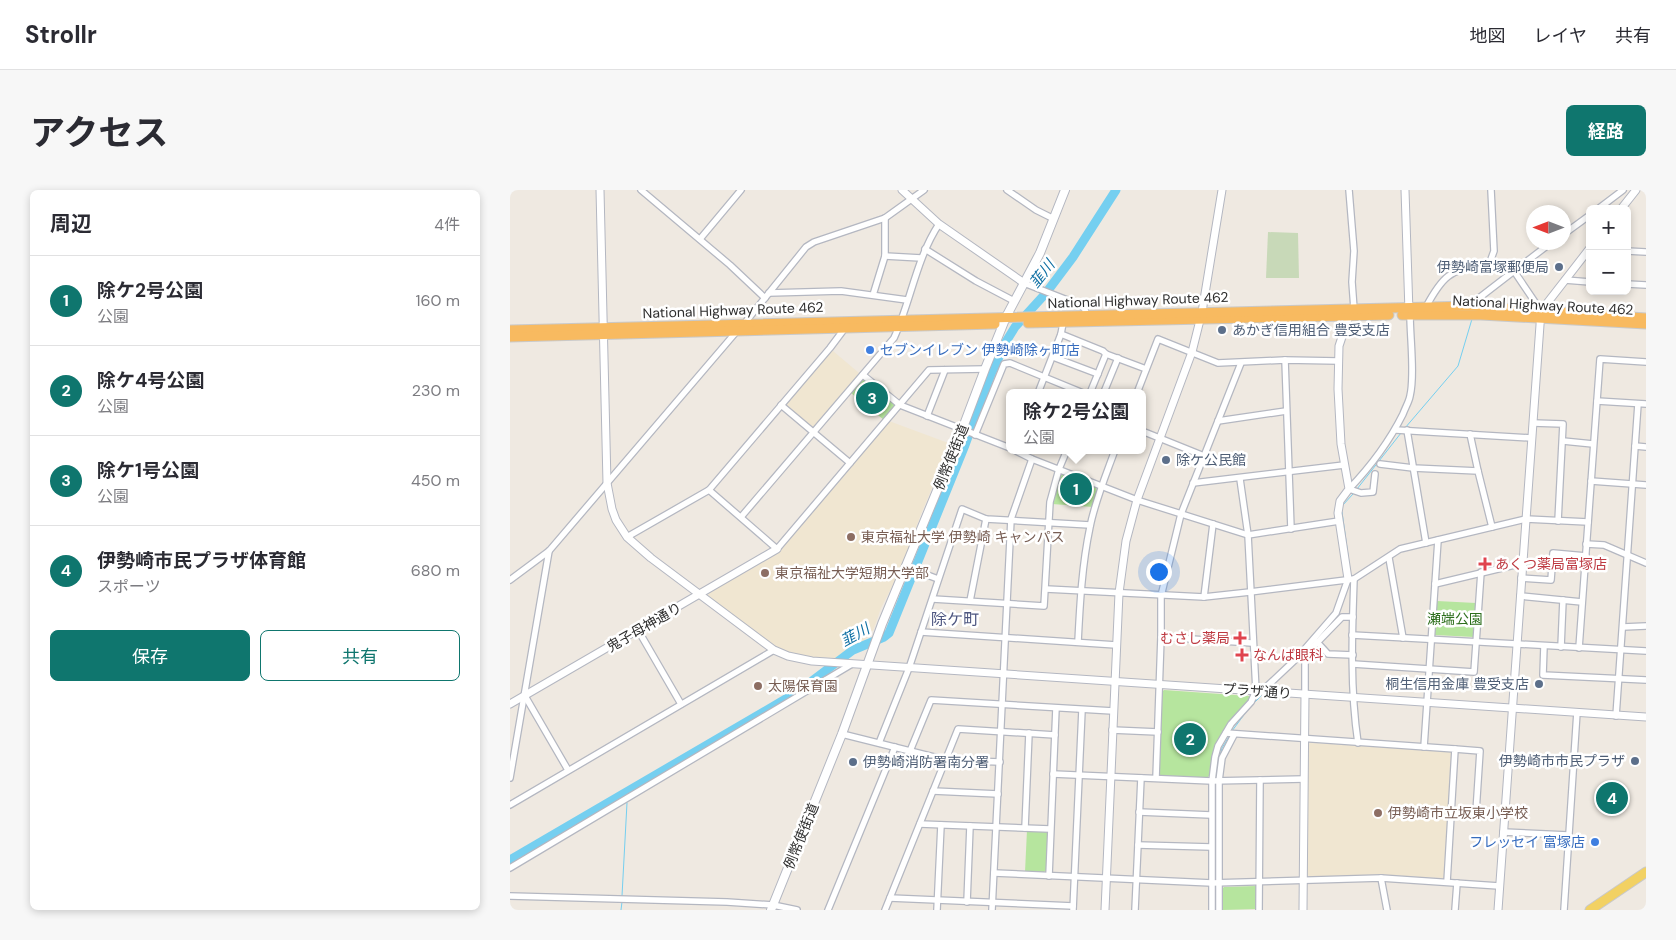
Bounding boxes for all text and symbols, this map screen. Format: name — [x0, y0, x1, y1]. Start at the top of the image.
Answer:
text: Strollr — [25, 19, 97, 50]
text: 地図 — [1470, 24, 1506, 48]
text: レイヤ — [1534, 24, 1587, 48]
text: 共有 — [1615, 24, 1651, 48]
button: 経路 — [1566, 105, 1646, 156]
text: アクセス — [30, 110, 168, 156]
north arrow — [1526, 205, 1571, 250]
map controls — [1586, 205, 1631, 295]
button: + — [1586, 205, 1631, 250]
text: 周辺 — [50, 210, 92, 238]
text: 4件 — [434, 214, 460, 235]
button: − — [1586, 250, 1631, 295]
water label: 韮川 — [1025, 254, 1060, 292]
place label: 伊勢崎富塚郵便局 — [1437, 258, 1549, 276]
marker: 伊勢崎富塚郵便局 — [1553, 261, 1565, 273]
text: 除ケ2号公園 — [97, 278, 203, 303]
street label: National Highway Route 462 — [1047, 288, 1229, 312]
text: 1 — [63, 290, 69, 311]
text: 160 m — [416, 290, 460, 311]
street label: National Highway Route 462 — [1452, 291, 1634, 319]
street label: National Highway Route 462 — [642, 298, 824, 322]
text: 公園 — [97, 306, 129, 327]
place label: あかぎ信用組合 豊受支店 — [1232, 321, 1390, 339]
marker: あかぎ信用組合 豊受支店 — [1216, 324, 1228, 336]
place label: セブンイレブン 伊勢崎除ヶ町店 — [880, 341, 1080, 359]
marker: セブンイレブン 伊勢崎除ヶ町店 — [864, 344, 876, 356]
text: 除ケ4号公園 — [97, 368, 204, 393]
pin: 3 — [856, 379, 888, 417]
text: 2 — [61, 380, 71, 401]
text: 230 m — [412, 380, 460, 401]
popup — [1006, 389, 1146, 454]
text: 公園 — [97, 396, 129, 417]
text: 除ケ2号公園 — [1023, 399, 1129, 424]
street label: 例幣使街道 — [930, 421, 972, 493]
text: 公園 — [1023, 427, 1055, 448]
place label: 除ケ公民館 — [1176, 451, 1246, 469]
marker: 除ケ公民館 — [1160, 454, 1172, 466]
text: 除ケ1号公園 — [97, 458, 199, 483]
text: 3 — [61, 470, 71, 491]
text: 450 m — [411, 470, 460, 491]
pin: 1 — [1060, 470, 1092, 508]
text: 公園 — [97, 486, 129, 507]
place label: 東京福祉大学 伊勢崎 キャンパス — [861, 528, 1064, 546]
marker: 東京福祉大学 伊勢崎 キャンパス — [845, 531, 857, 543]
text: 伊勢崎市民プラザ体育館 — [97, 548, 306, 573]
place label: あくつ薬局富塚店 — [1495, 555, 1607, 573]
marker: あくつ薬局富塚店 — [1479, 558, 1491, 570]
your location — [1146, 559, 1172, 585]
text: 4 — [61, 560, 71, 581]
text: 680 m — [411, 560, 460, 581]
place label: 東京福祉大学短期大学部 — [775, 564, 929, 582]
marker: 東京福祉大学短期大学部 — [759, 567, 771, 579]
text: スポーツ — [97, 576, 161, 597]
street label: 鬼子母神通り — [603, 598, 685, 656]
district label: 除ケ町 — [931, 609, 979, 630]
park label: 瀬端公園 — [1427, 610, 1483, 628]
water label: 韮川 — [837, 618, 875, 651]
place label: むさし薬局 — [1160, 629, 1230, 647]
button: 保存 — [50, 630, 250, 681]
button: 共有 — [260, 630, 460, 681]
marker: むさし薬局 — [1234, 632, 1246, 644]
place label: なんば眼科 — [1253, 646, 1323, 664]
marker: なんば眼科 — [1235, 648, 1249, 662]
place label: 桐生信用金庫 豊受支店 — [1385, 675, 1529, 693]
place label: 太陽保育園 — [768, 677, 838, 695]
marker: 桐生信用金庫 豊受支店 — [1533, 678, 1545, 690]
marker: 太陽保育園 — [752, 680, 764, 692]
street label: プラザ通り — [1221, 680, 1293, 702]
pin: 2 — [1174, 720, 1206, 758]
place label: 伊勢崎市市民プラザ — [1499, 752, 1625, 770]
place label: 伊勢崎消防署南分署 — [863, 753, 989, 771]
marker: 伊勢崎市市民プラザ — [1629, 755, 1641, 767]
marker: 伊勢崎消防署南分署 — [847, 756, 859, 768]
pin: 4 — [1596, 779, 1628, 817]
street label: 例幣使街道 — [780, 800, 822, 872]
place label: 伊勢崎市立坂東小学校 — [1388, 804, 1528, 822]
marker: 伊勢崎市立坂東小学校 — [1372, 807, 1384, 819]
place label: フレッセイ 富塚店 — [1469, 833, 1585, 851]
marker: フレッセイ 富塚店 — [1589, 836, 1601, 848]

